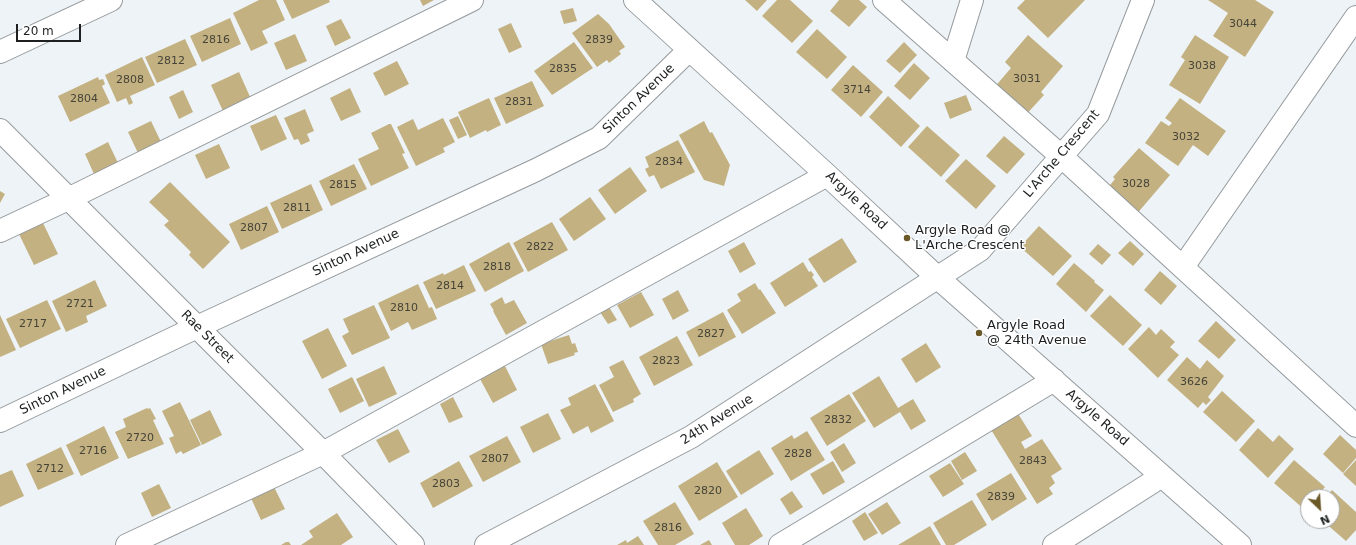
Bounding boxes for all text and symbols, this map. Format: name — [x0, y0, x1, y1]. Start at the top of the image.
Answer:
scale bar — [18, 16, 83, 42]
house number: 3044 — [1229, 17, 1257, 31]
text: 20 m — [23, 24, 54, 38]
house number: 2816 — [202, 33, 230, 47]
house number: 2839 — [585, 33, 613, 47]
house number: 2812 — [157, 54, 185, 68]
house number: 3038 — [1188, 59, 1216, 73]
street label: Sinton Avenue — [600, 61, 678, 137]
house number: 2835 — [549, 62, 577, 76]
house number: 3031 — [1013, 72, 1041, 86]
house number: 2808 — [116, 73, 144, 87]
house number: 3714 — [843, 83, 871, 97]
house number: 2804 — [70, 92, 98, 106]
house number: 2831 — [505, 95, 533, 109]
street label: L'Arche Crescent — [1021, 107, 1103, 201]
house number: 3032 — [1172, 130, 1200, 144]
house number: 2834 — [655, 155, 683, 169]
street label: Argyle Road — [822, 169, 890, 233]
house number: 3028 — [1122, 177, 1150, 191]
house number: 2815 — [329, 178, 357, 192]
house number: 2811 — [283, 201, 311, 215]
house number: 2807 — [240, 221, 268, 235]
place label: Argyle Road @ L'Arche Crescent — [915, 223, 1025, 254]
street label: Sinton Avenue — [310, 226, 402, 280]
marker: Argyle Road @ L'Arche Crescent — [902, 233, 912, 243]
house number: 2822 — [526, 240, 554, 254]
house number: 2818 — [483, 260, 511, 274]
house number: 2814 — [436, 279, 464, 293]
house number: 2721 — [66, 297, 94, 311]
house number: 2810 — [390, 301, 418, 315]
street label: Rae Street — [177, 307, 237, 367]
house number: 2717 — [19, 317, 47, 331]
place label: Argyle Road @ 24th Avenue — [987, 318, 1086, 349]
house number: 2827 — [697, 327, 725, 341]
marker: Argyle Road @ 24th Avenue — [974, 328, 984, 338]
house number: 2823 — [652, 354, 680, 368]
street label: Sinton Avenue — [17, 363, 109, 419]
house number: 3626 — [1180, 375, 1208, 389]
street label: Argyle Road — [1062, 386, 1132, 450]
street label: 24th Avenue — [678, 392, 756, 448]
house number: 2832 — [824, 413, 852, 427]
house number: 2720 — [126, 431, 154, 445]
house number: 2716 — [79, 444, 107, 458]
house number: 2828 — [784, 447, 812, 461]
house number: 2807 — [481, 452, 509, 466]
house number: 2843 — [1019, 454, 1047, 468]
house number: 2712 — [36, 462, 64, 476]
house number: 2803 — [432, 477, 460, 491]
house number: 2820 — [694, 484, 722, 498]
north arrow — [1300, 489, 1340, 529]
house number: 2839 — [987, 490, 1015, 504]
text: N — [1318, 512, 1332, 527]
house number: 2816 — [654, 521, 682, 535]

